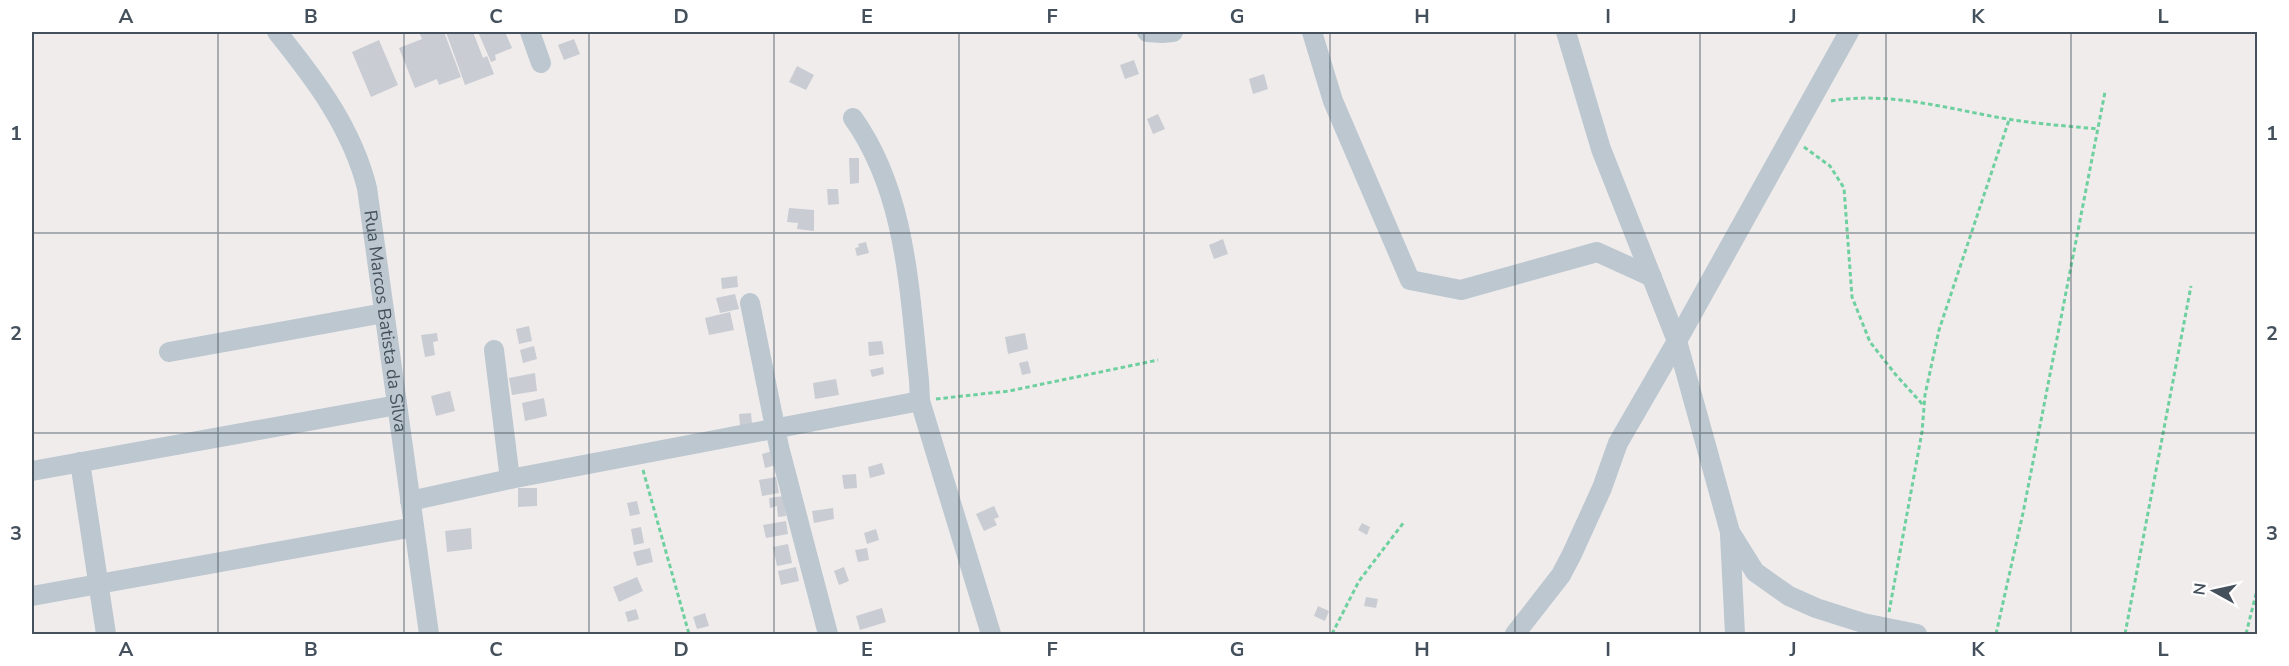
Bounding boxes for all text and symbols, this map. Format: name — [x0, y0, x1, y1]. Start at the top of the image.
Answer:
text: A — [119, 3, 134, 30]
text: B — [304, 3, 318, 30]
text: C — [489, 3, 503, 30]
text: D — [673, 3, 689, 30]
text: E — [861, 3, 873, 30]
text: F — [1046, 3, 1058, 30]
text: G — [1230, 3, 1244, 30]
text: H — [1414, 3, 1430, 30]
text: I — [1605, 3, 1611, 30]
text: J — [1788, 3, 1797, 30]
text: K — [1971, 3, 1985, 30]
text: L — [2157, 3, 2169, 30]
text: 1 — [10, 120, 22, 147]
text: 1 — [2266, 120, 2278, 147]
street label: Rua Marcos Batista da Silva — [358, 208, 413, 434]
text: 2 — [10, 320, 22, 347]
text: 2 — [2266, 320, 2278, 347]
text: 3 — [10, 520, 22, 547]
text: 3 — [2266, 520, 2278, 547]
north arrow — [2184, 561, 2244, 621]
text: N — [2188, 582, 2212, 597]
text: A — [119, 636, 134, 663]
text: B — [304, 636, 318, 663]
text: C — [489, 636, 503, 663]
text: D — [673, 636, 689, 663]
text: E — [861, 636, 873, 663]
text: F — [1046, 636, 1058, 663]
text: G — [1230, 636, 1244, 663]
text: H — [1414, 636, 1430, 663]
text: I — [1605, 636, 1611, 663]
text: J — [1788, 636, 1797, 663]
text: K — [1971, 636, 1985, 663]
text: L — [2157, 636, 2169, 663]

